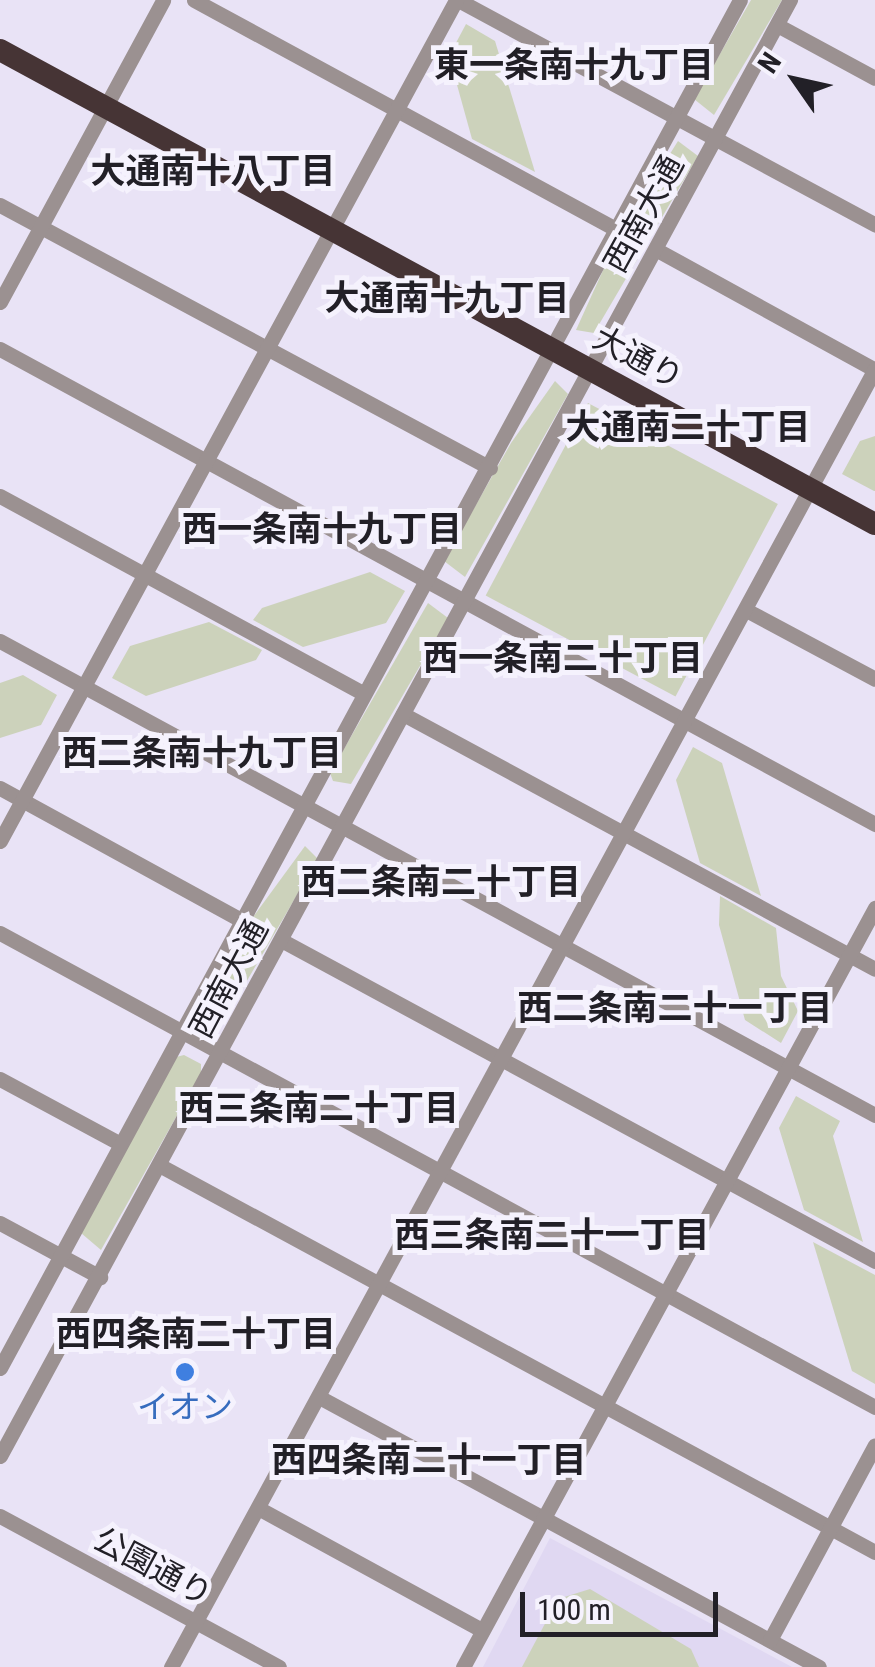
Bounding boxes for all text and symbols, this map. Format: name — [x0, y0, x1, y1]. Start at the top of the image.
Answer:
north arrow — [745, 30, 845, 130]
district label: 東一条南十九丁目 — [434, 45, 714, 87]
text: N — [751, 47, 788, 79]
street label: 西南大通 — [596, 149, 692, 279]
district label: 大通南十八丁目 — [91, 151, 335, 193]
district label: 大通南十九丁目 — [325, 278, 569, 320]
street label: 大通り — [587, 319, 689, 397]
district label: 大通南二十丁目 — [566, 407, 810, 449]
district label: 西一条南十九丁目 — [182, 509, 462, 551]
district label: 西一条南二十丁目 — [423, 638, 703, 680]
district label: 西二条南十九丁目 — [62, 733, 342, 775]
district label: 西二条南二十丁目 — [301, 862, 581, 904]
street label: 西南大通 — [182, 913, 276, 1045]
district label: 西二条南二十一丁目 — [518, 988, 832, 1030]
district label: 西三条南二十丁目 — [179, 1088, 459, 1130]
district label: 西三条南二十一丁目 — [395, 1215, 709, 1257]
district label: 西四条南二十丁目 — [56, 1314, 336, 1356]
marker: イオン — [174, 1361, 196, 1383]
place label: イオン — [137, 1388, 233, 1426]
district label: 西四条南二十一丁目 — [272, 1440, 586, 1482]
street label: 公園通り — [87, 1520, 219, 1614]
scale bar — [525, 1572, 722, 1634]
text: 100 m — [537, 1592, 611, 1627]

